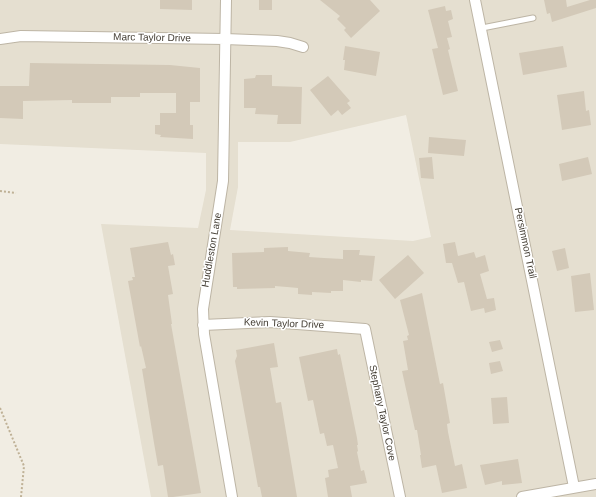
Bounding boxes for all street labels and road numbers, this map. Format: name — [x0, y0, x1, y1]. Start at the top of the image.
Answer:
street label: Marc Taylor Drive — [113, 31, 191, 45]
street label: Persimmon Trail — [512, 206, 538, 280]
street label: Huddleston Lane — [200, 212, 224, 288]
street label: Kevin Taylor Drive — [244, 317, 324, 331]
street label: Stephany Taylor Cove — [366, 364, 398, 462]

